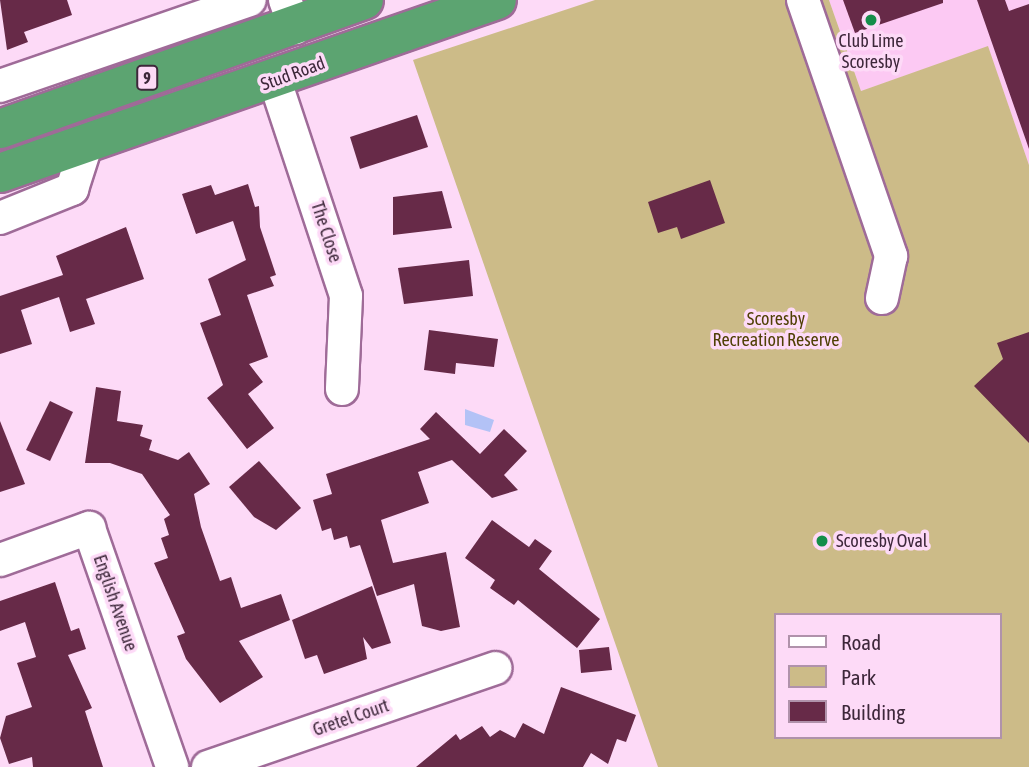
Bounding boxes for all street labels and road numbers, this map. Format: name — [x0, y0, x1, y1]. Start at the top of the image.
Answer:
street label: Stud Road — [258, 52, 328, 96]
road number: 9 — [135, 66, 159, 90]
street label: The Close — [306, 199, 346, 265]
street label: English Avenue — [88, 552, 142, 654]
street label: Gretel Court — [310, 695, 392, 741]

